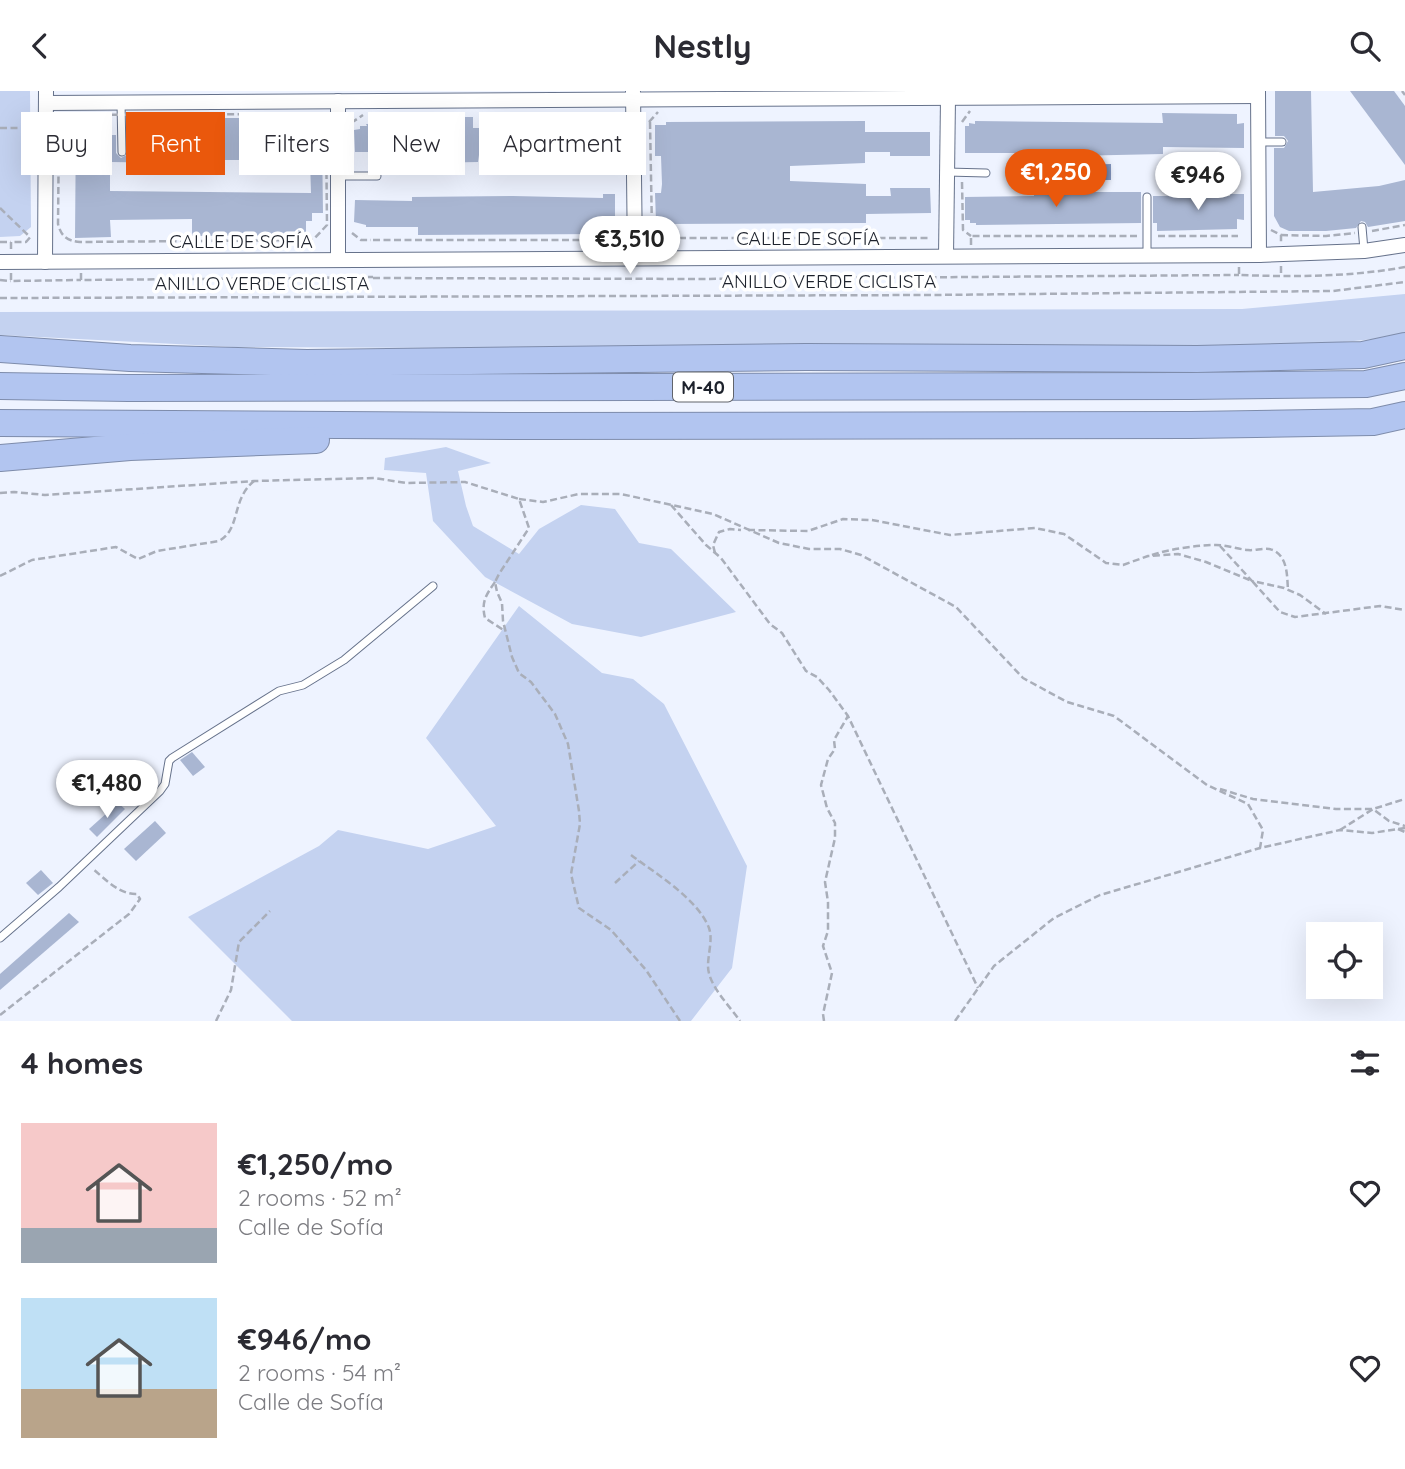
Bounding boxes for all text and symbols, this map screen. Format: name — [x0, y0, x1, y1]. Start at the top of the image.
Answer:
text: Nestly — [654, 26, 751, 66]
icon: back — [21, 27, 59, 65]
icon: search — [1346, 27, 1384, 65]
chip: Buy — [21, 112, 112, 175]
chip: Rent — [126, 112, 225, 175]
chip: Filters — [239, 112, 354, 175]
chip: New — [368, 112, 465, 175]
chip: Apartment — [479, 112, 646, 175]
pin: €1,250 — [999, 149, 1113, 209]
pin: €946 — [1157, 152, 1239, 212]
text: €1,250 — [1021, 157, 1091, 186]
text: €946 — [1171, 160, 1225, 189]
pin: €3,510 — [573, 216, 687, 276]
text: €3,510 — [595, 224, 665, 253]
street label: CALLE DE SOFÍA — [736, 226, 880, 250]
street label: CALLE DE SOFÍA — [169, 229, 313, 253]
street label: ANILLO VERDE CICLISTA — [722, 269, 936, 293]
street label: ANILLO VERDE CICLISTA — [155, 271, 369, 295]
road number: M-40 — [673, 373, 733, 401]
pin: €1,480 — [50, 761, 164, 820]
text: €1,480 — [72, 768, 142, 797]
map controls — [1306, 922, 1383, 999]
button: locate — [1306, 922, 1383, 999]
text: 4 homes — [21, 1044, 143, 1082]
icon: filters — [1346, 1044, 1384, 1082]
text: €1,250/mo — [238, 1145, 393, 1183]
icon: home — [77, 1151, 161, 1235]
icon: heart — [1346, 1174, 1384, 1212]
text: 2 rooms · 52 m² — [238, 1183, 402, 1212]
text: Calle de Sofía — [238, 1212, 384, 1241]
text: €946/mo — [238, 1320, 372, 1358]
icon: home — [77, 1326, 161, 1410]
icon: heart — [1346, 1349, 1384, 1387]
text: 2 rooms · 54 m² — [238, 1358, 401, 1387]
text: Calle de Sofía — [238, 1387, 384, 1416]

